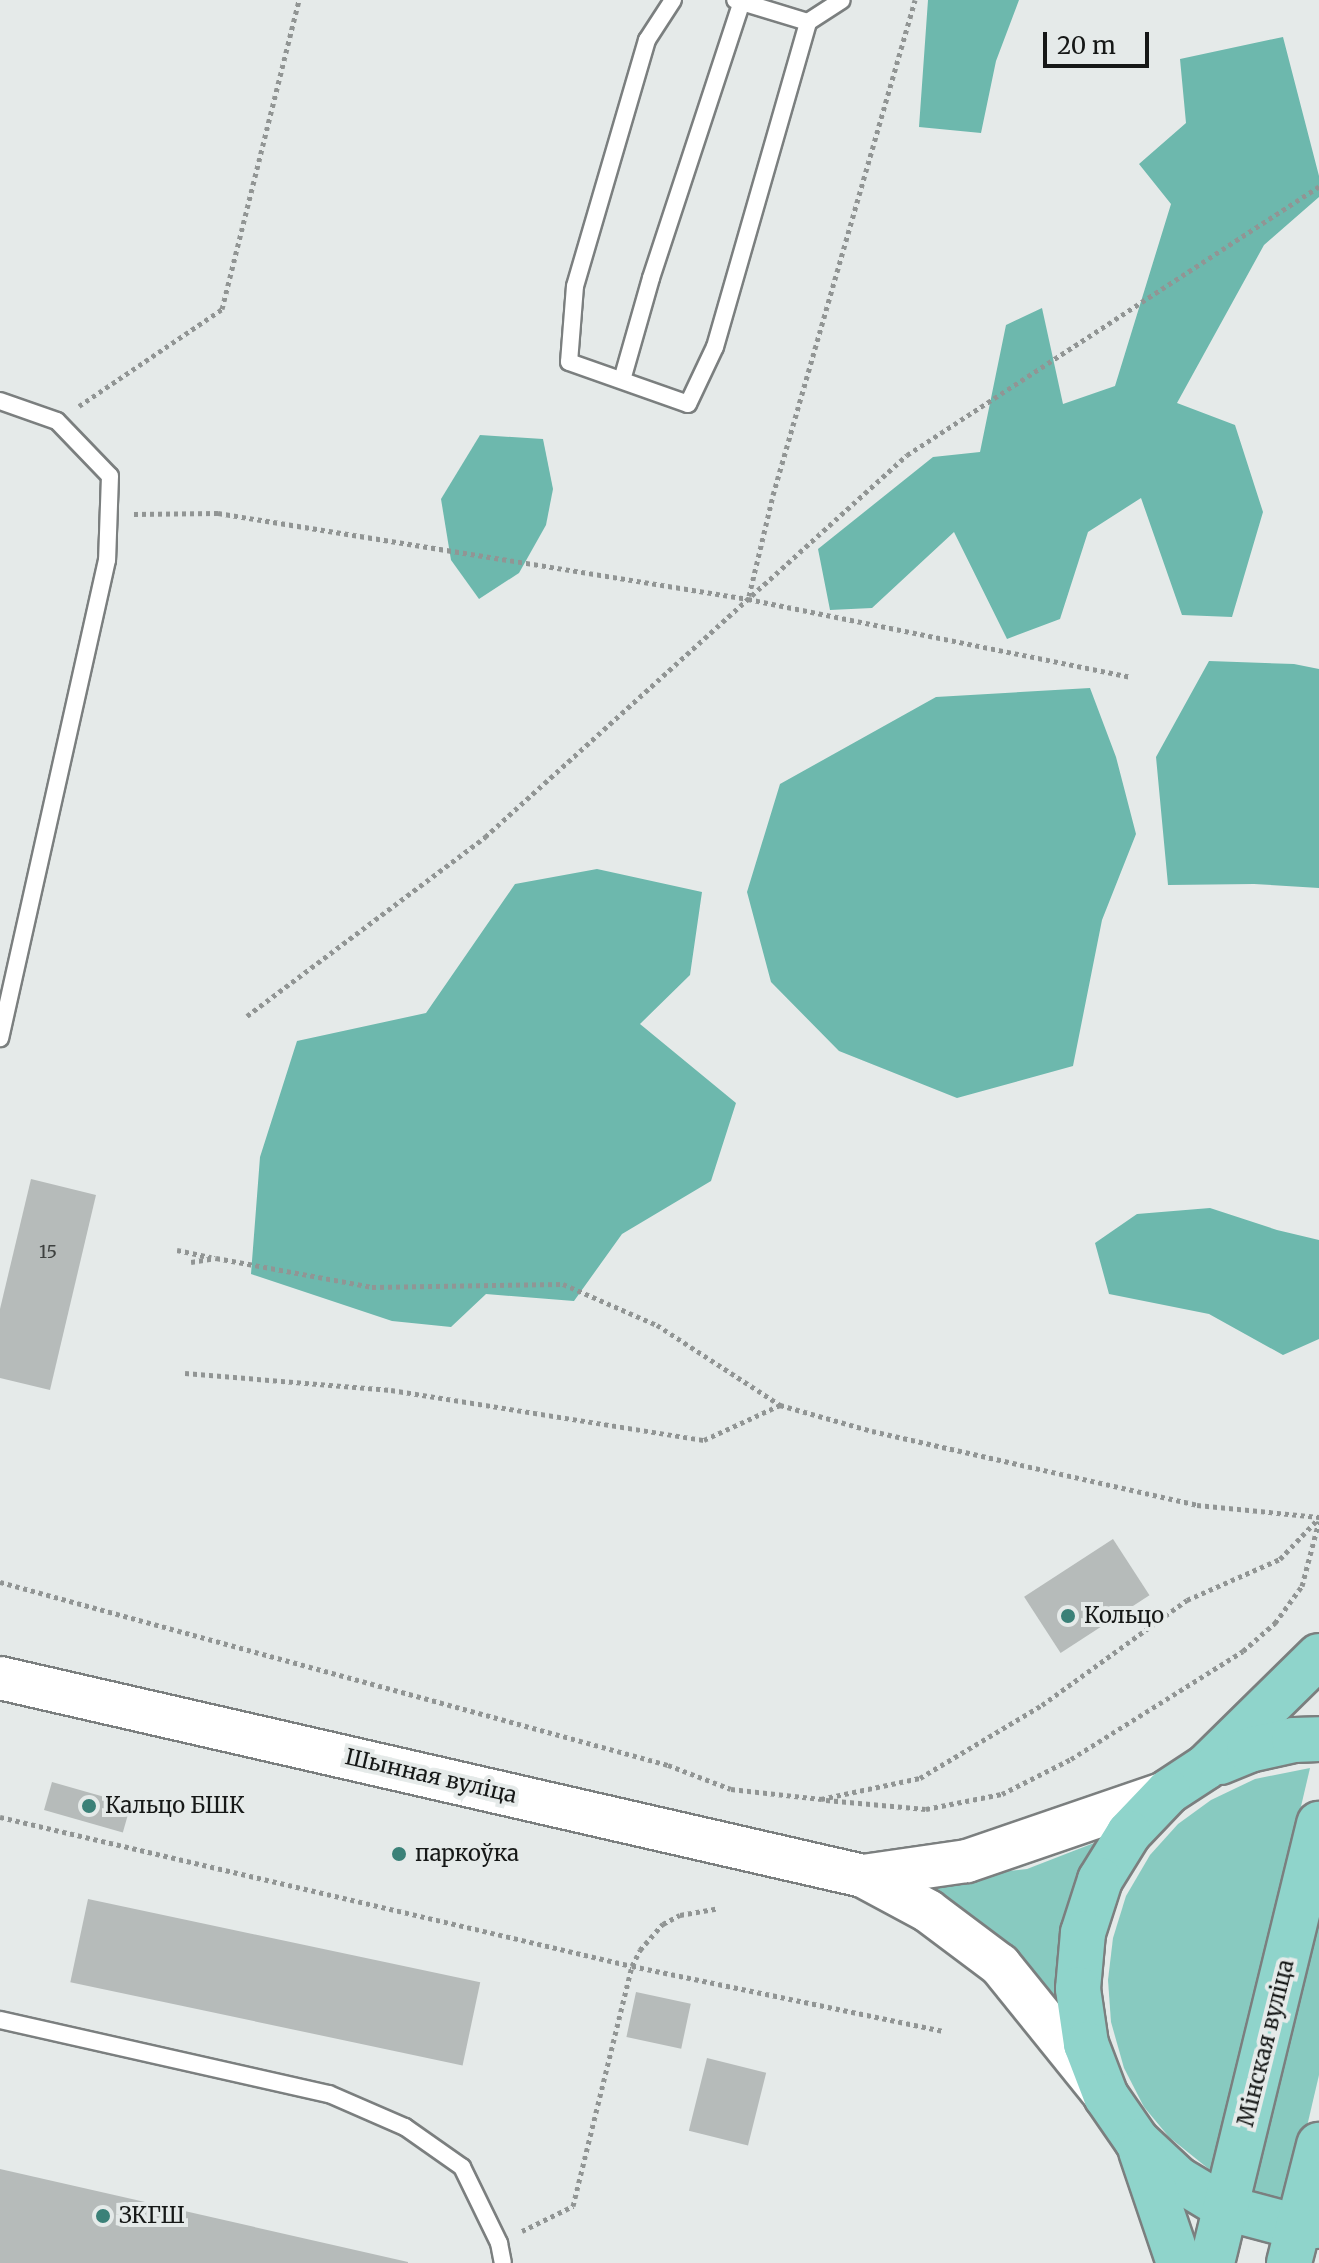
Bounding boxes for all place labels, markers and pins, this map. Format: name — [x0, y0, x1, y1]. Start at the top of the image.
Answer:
place label: Кольцо — [1084, 1603, 1164, 1629]
marker: Кольцо — [1059, 1607, 1077, 1625]
place label: Кальцо БШК — [105, 1793, 245, 1819]
marker: Кальцо БШК — [80, 1797, 98, 1815]
place label: паркоўка — [415, 1841, 519, 1867]
marker: паркоўка — [390, 1845, 408, 1863]
place label: ЗКГШ — [119, 2203, 185, 2229]
marker: ЗКГШ — [94, 2207, 112, 2225]

